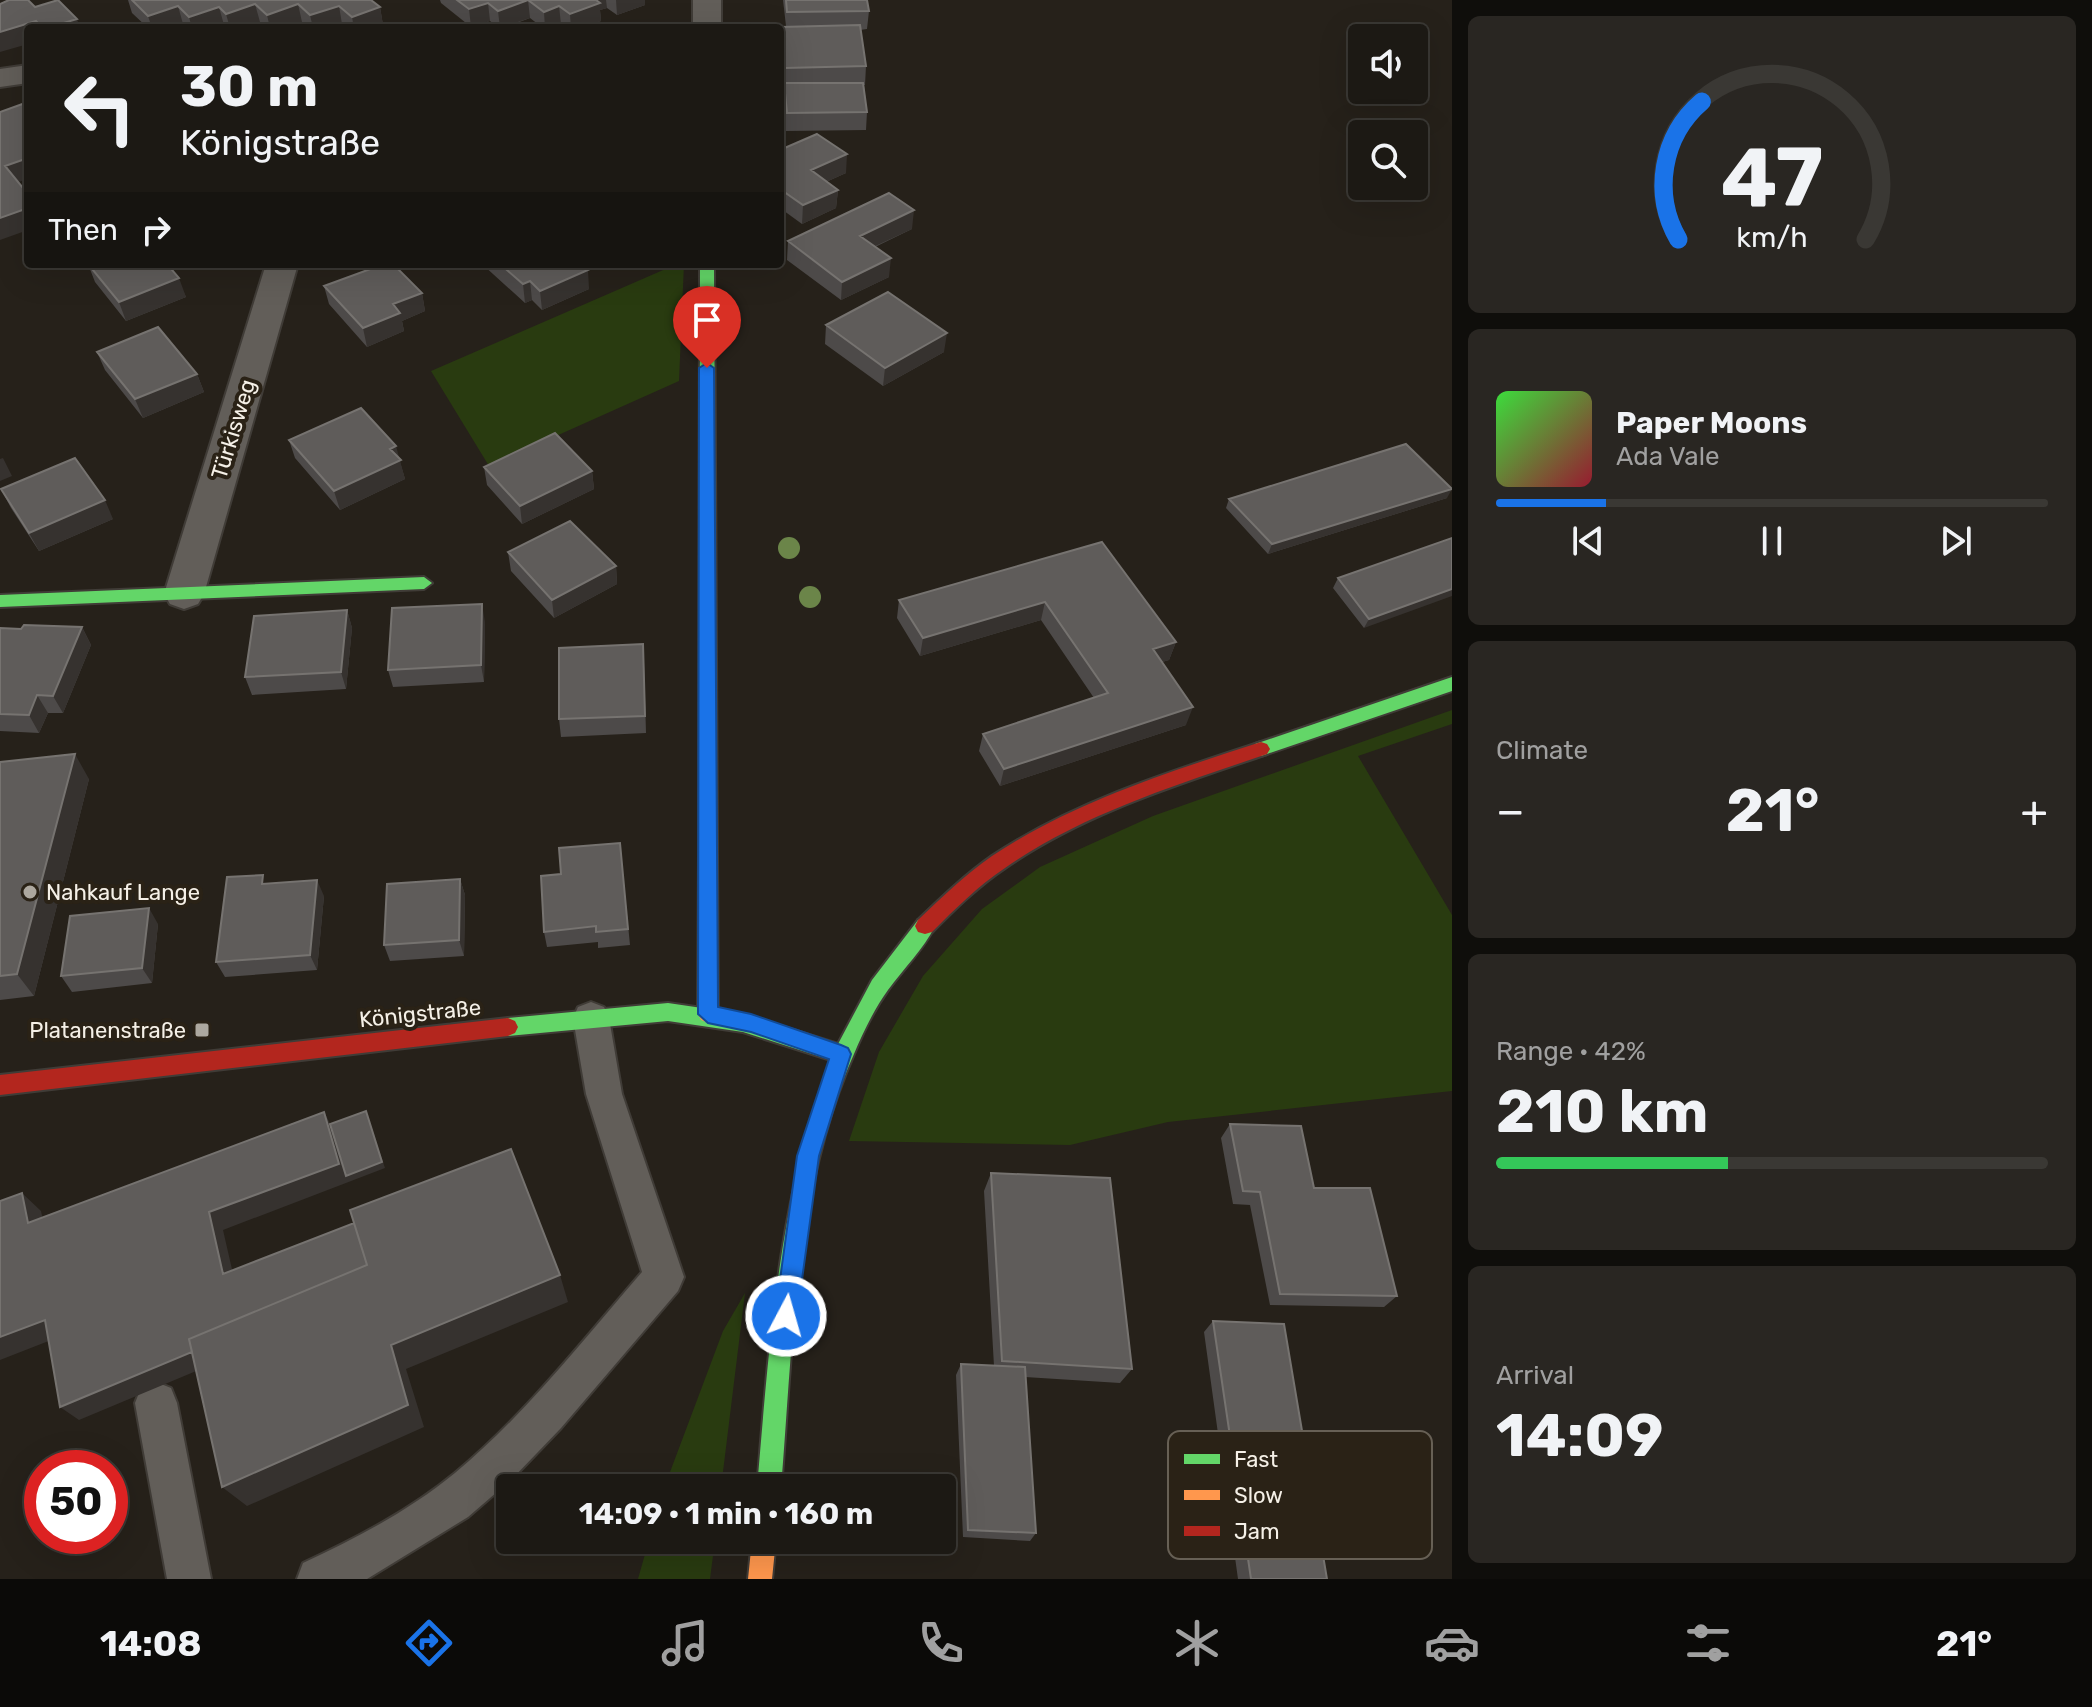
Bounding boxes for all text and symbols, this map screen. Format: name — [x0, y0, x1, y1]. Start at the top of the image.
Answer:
map controls — [1348, 24, 1428, 200]
button: sound — [1348, 24, 1428, 104]
text: 30 m — [180, 54, 318, 120]
icon: left — [48, 56, 152, 160]
button: search — [1348, 120, 1428, 200]
text: Königstraße — [180, 121, 380, 164]
text: 47 — [1721, 128, 1823, 227]
icon: right — [134, 208, 178, 252]
text: Then — [48, 212, 118, 248]
text: km/h — [1736, 220, 1808, 254]
pin — [673, 286, 741, 368]
icon: arrive — [685, 298, 729, 342]
street label: Türkisweg — [206, 376, 261, 482]
text: Paper Moons — [1616, 405, 1807, 441]
text: Ada Vale — [1616, 441, 1720, 472]
icon: previous — [1566, 519, 1610, 563]
icon: pause — [1750, 519, 1794, 563]
icon: next — [1934, 519, 1978, 563]
text: Climate — [1496, 735, 1588, 766]
text: 21° — [1726, 775, 1819, 846]
text: − — [1496, 785, 1525, 837]
text: + — [2021, 785, 2048, 837]
place label: Nahkauf Lange — [46, 879, 200, 906]
marker: Nahkauf Lange — [21, 883, 39, 901]
street label: Königstraße — [358, 994, 482, 1033]
place label: Platanenstraße — [29, 1017, 186, 1044]
marker: Platanenstraße — [193, 1021, 211, 1039]
text: Range · 42% — [1496, 1036, 1646, 1067]
text: 210 km — [1496, 1076, 1708, 1147]
position arrow — [744, 1274, 828, 1358]
text: Arrival — [1496, 1360, 1574, 1391]
text: 14:09 — [1496, 1400, 1664, 1471]
legend — [1168, 1431, 1432, 1559]
text: Fast — [1234, 1446, 1279, 1473]
speed limit sign: 50 — [24, 1450, 128, 1554]
text: Slow — [1234, 1482, 1283, 1509]
text: 14:09 · 1 min · 160 m — [579, 1496, 873, 1532]
text: Jam — [1234, 1518, 1280, 1545]
icon: directions — [401, 1615, 457, 1671]
icon: music — [657, 1615, 713, 1671]
icon: phone — [913, 1615, 969, 1671]
icon: climate — [1169, 1615, 1225, 1671]
icon: car — [1424, 1615, 1480, 1671]
icon: filters — [1680, 1615, 1736, 1671]
text: 14:08 — [100, 1622, 202, 1665]
text: 21° — [1936, 1622, 1992, 1665]

